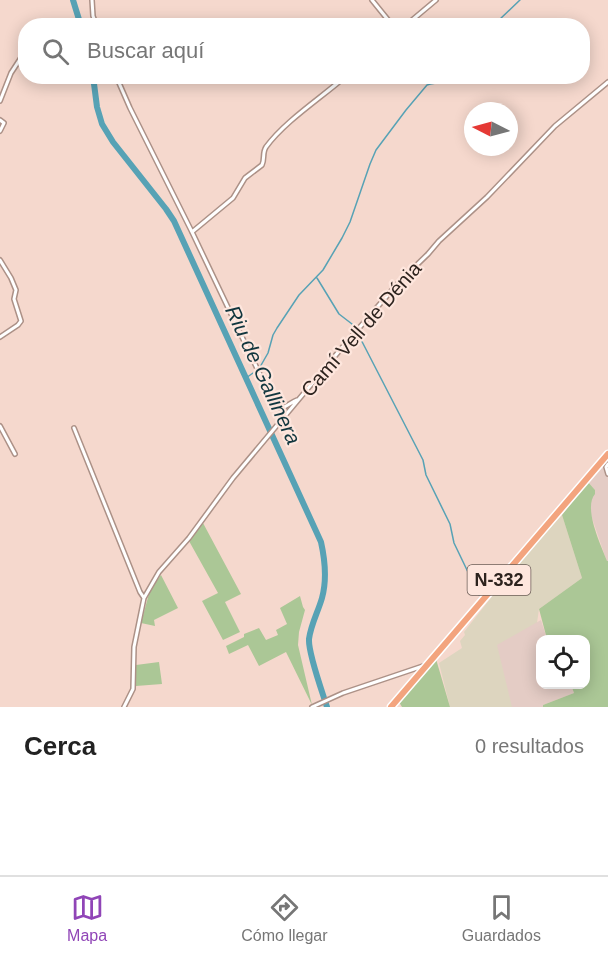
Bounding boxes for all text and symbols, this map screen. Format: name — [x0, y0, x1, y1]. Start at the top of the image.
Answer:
search box — [18, 18, 590, 84]
icon: search — [39, 35, 72, 68]
text: Buscar aquí — [87, 38, 204, 63]
north arrow — [464, 102, 518, 156]
street label: Camí Vell de Dénia — [297, 257, 426, 401]
water label: Riu de Gallinera — [221, 302, 306, 448]
road number: N-332 — [468, 565, 530, 595]
map controls — [536, 635, 590, 689]
button: locate — [536, 635, 590, 689]
text: Cerca — [24, 731, 96, 761]
text: 0 resultados — [475, 735, 584, 757]
tab: Mapa — [67, 891, 107, 945]
tab: Cómo llegar — [241, 891, 328, 945]
tab: Guardados — [462, 891, 541, 945]

